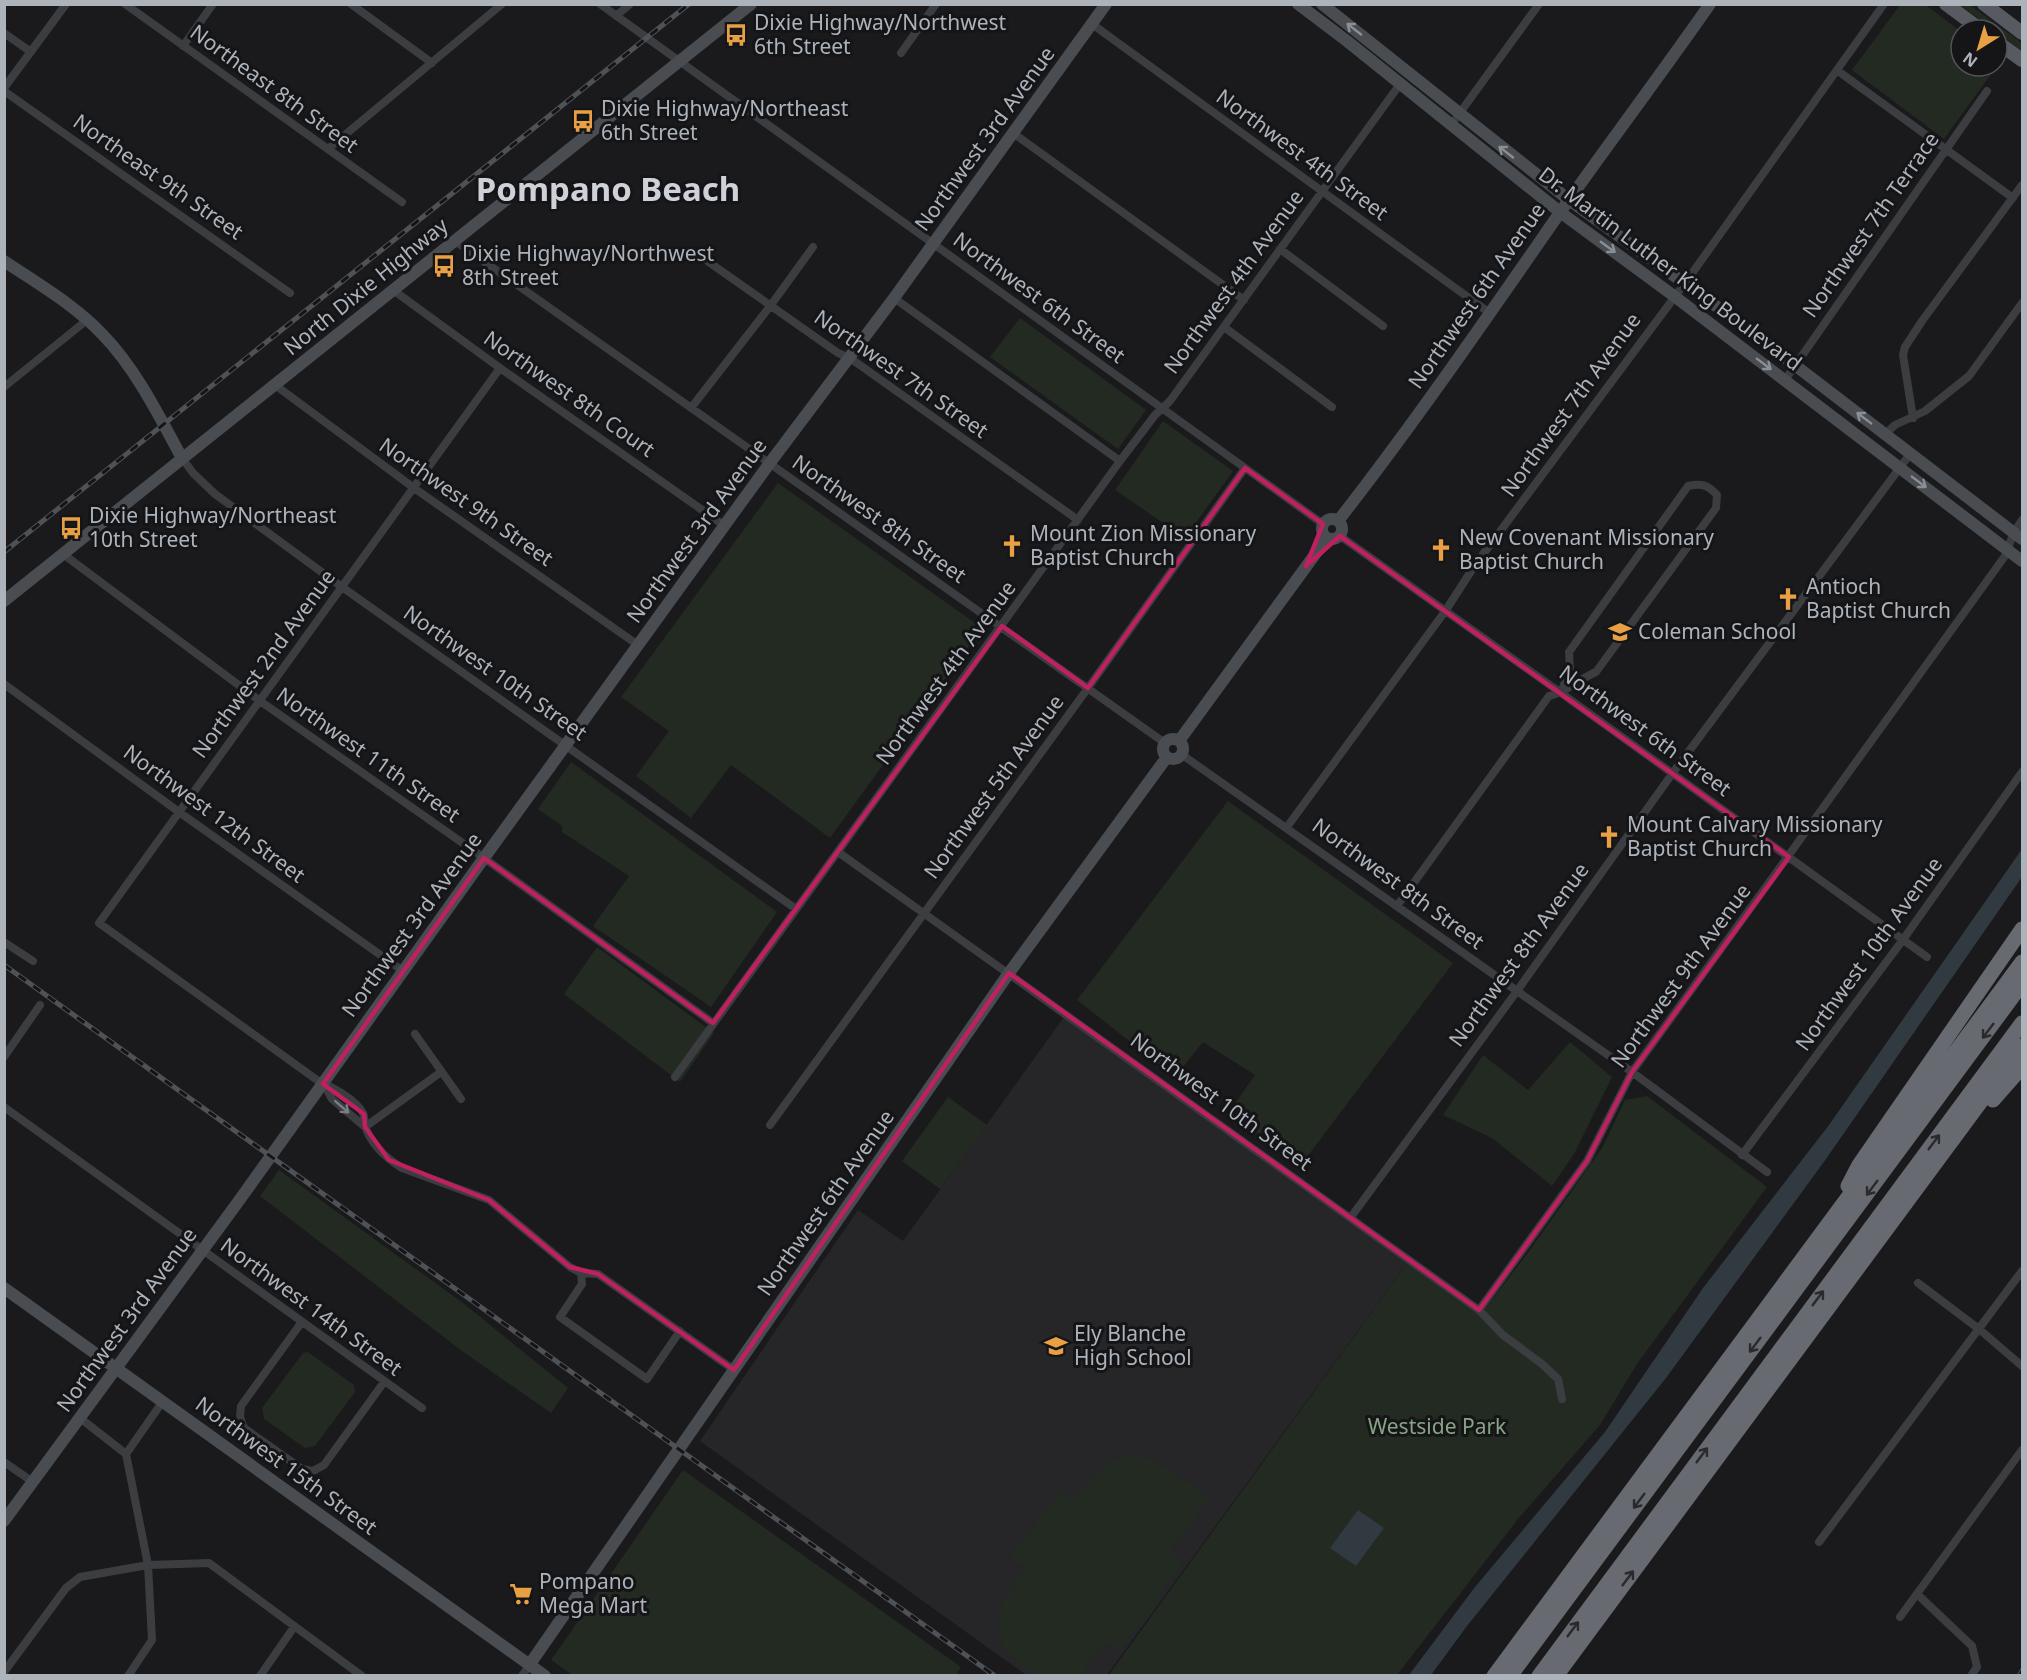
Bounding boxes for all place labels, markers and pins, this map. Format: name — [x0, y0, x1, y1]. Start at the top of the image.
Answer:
place label: Dixie Highway/Northwest 6th Street — [754, 8, 1007, 60]
bus stop icon: Dixie Highway/Northwest 6th Street — [723, 22, 749, 48]
place label: Dixie Highway/Northeast 6th Street — [601, 94, 849, 146]
bus stop icon: Dixie Highway/Northeast 6th Street — [570, 108, 596, 134]
place label: Dixie Highway/Northwest 8th Street — [462, 239, 715, 291]
bus stop icon: Dixie Highway/Northwest 8th Street — [431, 253, 457, 279]
place label: Dixie Highway/Northeast 10th Street — [89, 501, 337, 553]
bus stop icon: Dixie Highway/Northeast 10th Street — [58, 515, 84, 541]
place label: Mount Zion Missionary Baptist Church — [1030, 519, 1256, 571]
place label: New Covenant Missionary Baptist Church — [1459, 523, 1714, 575]
church icon: Mount Zion Missionary Baptist Church — [999, 533, 1025, 559]
church icon: New Covenant Missionary Baptist Church — [1428, 537, 1454, 563]
place label: Antioch Baptist Church — [1806, 572, 1951, 624]
church icon: Antioch Baptist Church — [1775, 586, 1801, 612]
place label: Coleman School — [1638, 617, 1797, 645]
school or university icon: Coleman School — [1607, 619, 1633, 645]
place label: Mount Calvary Missionary Baptist Church — [1627, 810, 1883, 862]
church icon: Mount Calvary Missionary Baptist Church — [1596, 824, 1622, 850]
place label: Ely Blanche High School — [1074, 1319, 1192, 1371]
school or university icon: Ely Blanche High School — [1043, 1333, 1069, 1359]
place label: Pompano Mega Mart — [539, 1567, 648, 1619]
supermarket icon: Pompano Mega Mart — [508, 1581, 534, 1607]

